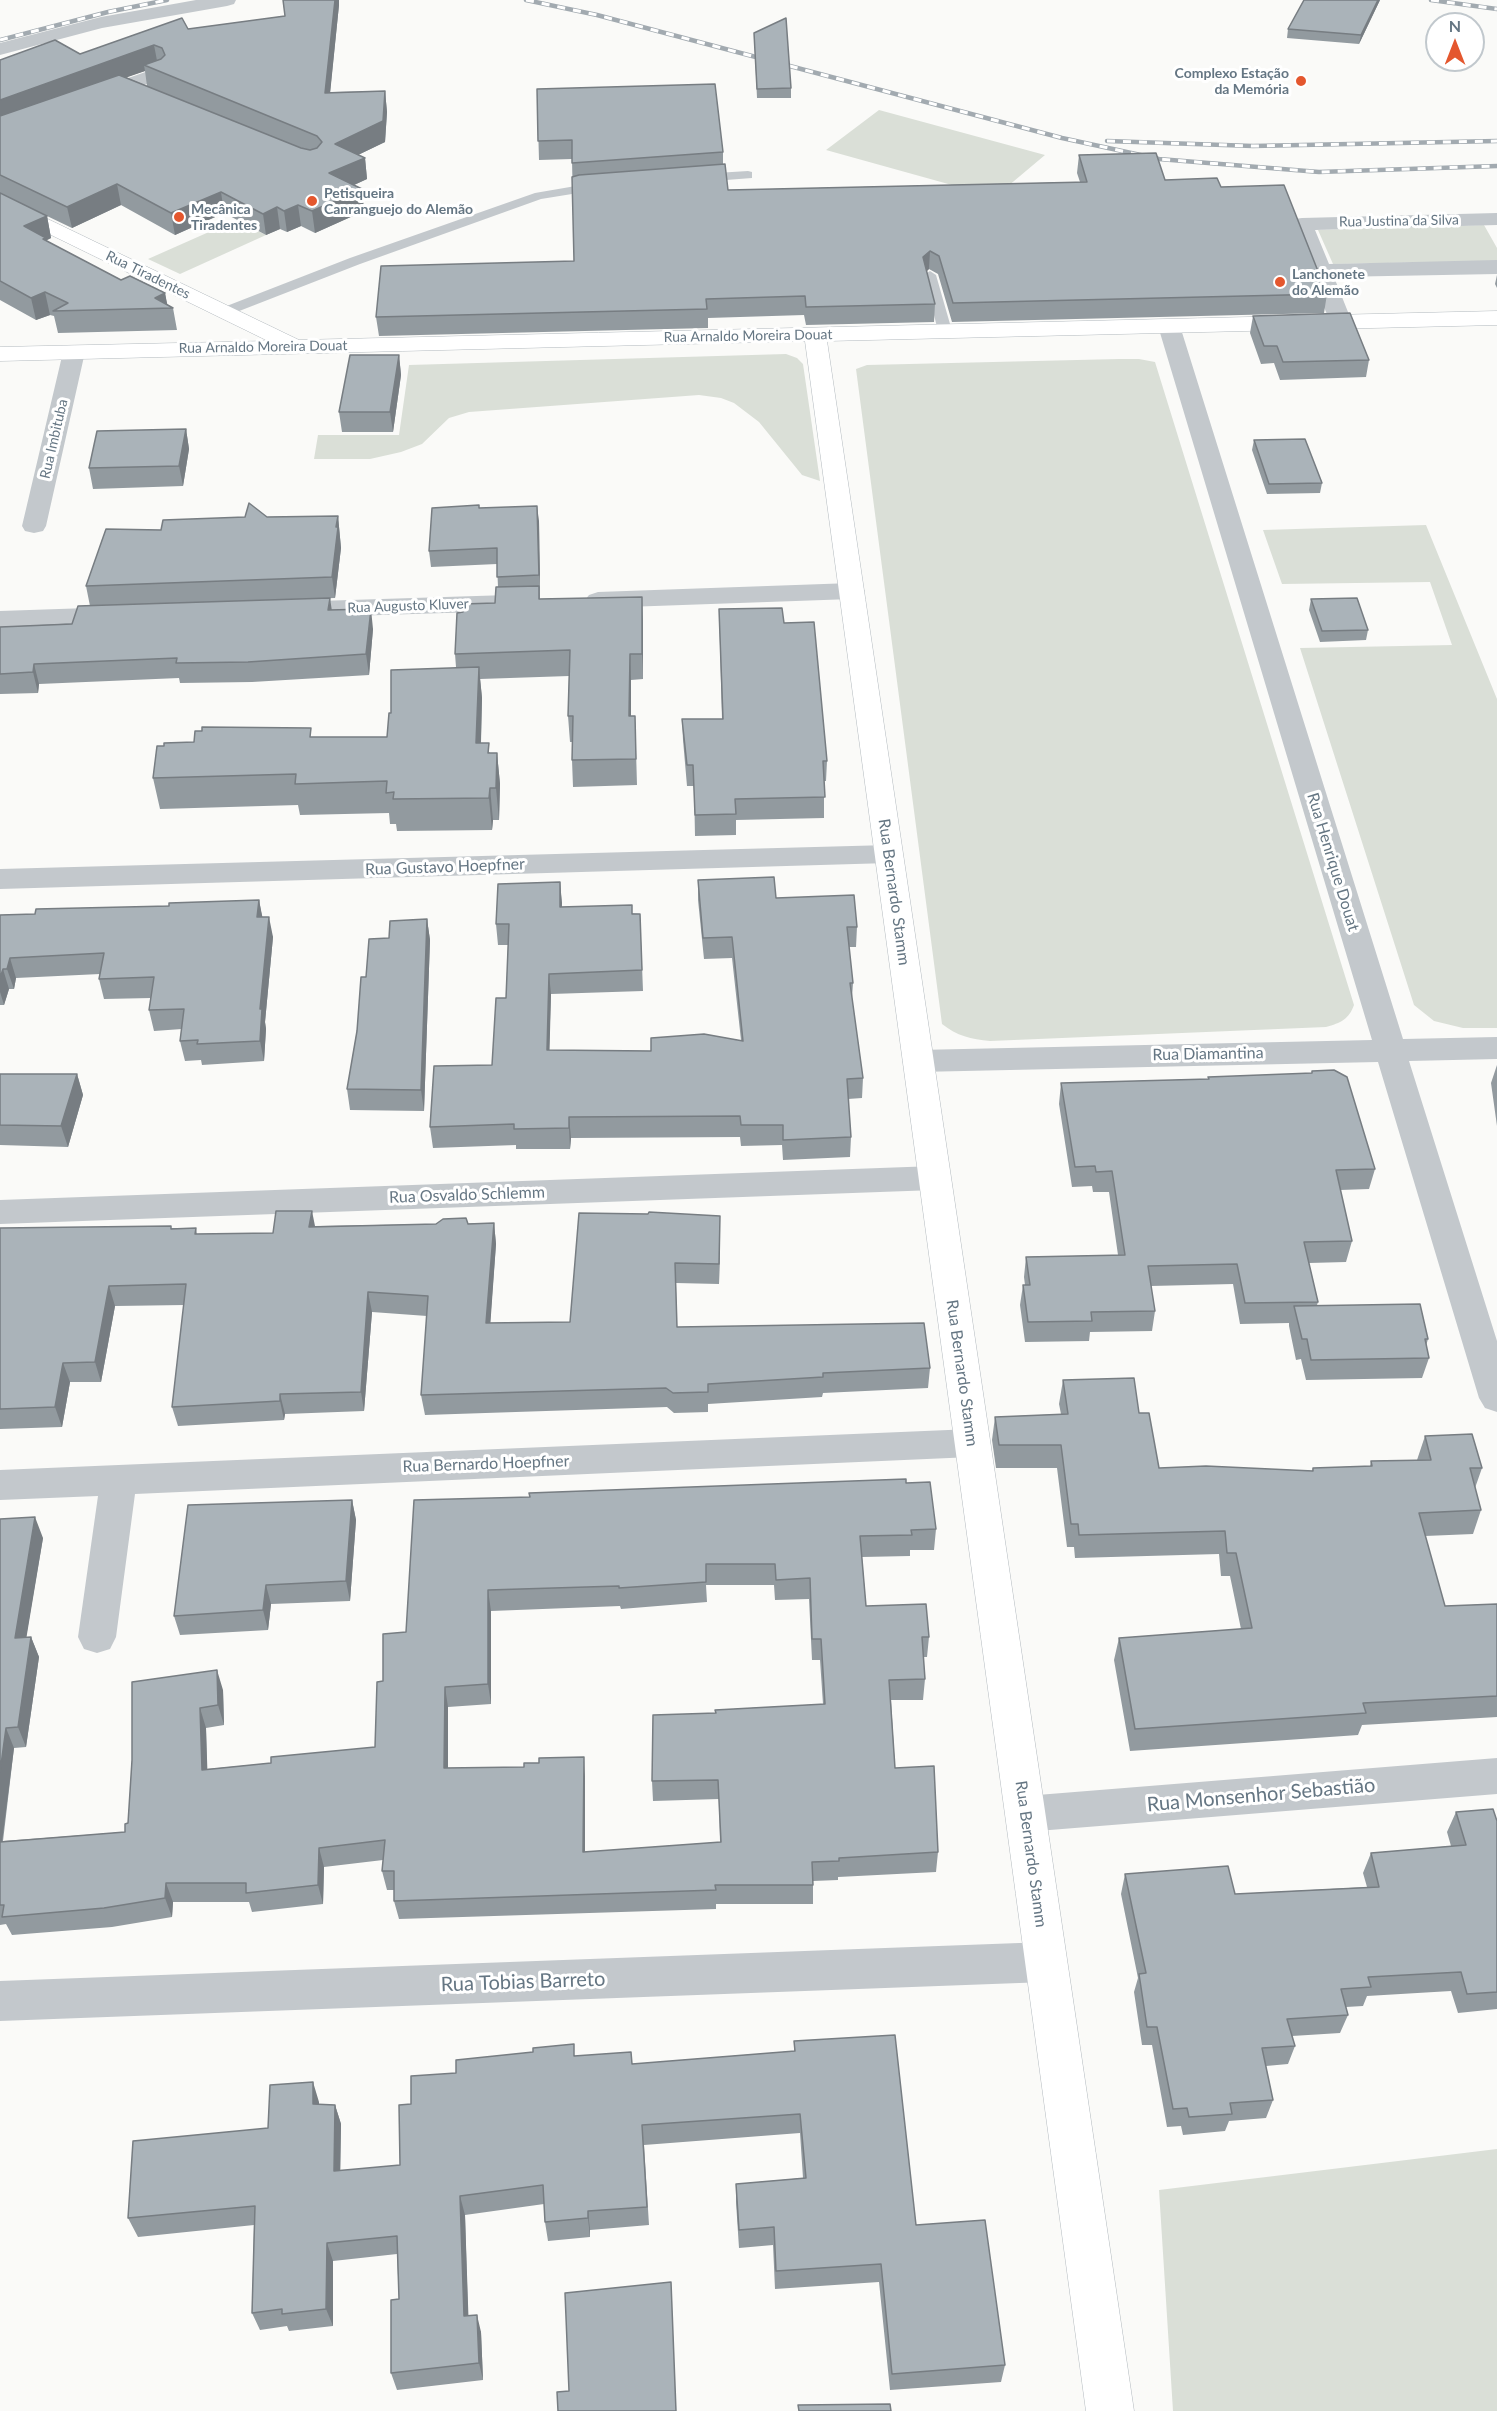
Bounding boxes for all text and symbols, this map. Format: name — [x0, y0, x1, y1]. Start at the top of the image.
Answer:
north arrow — [1425, 12, 1485, 72]
text: N — [1449, 16, 1461, 35]
place label: Complexo Estação da Memória — [1175, 65, 1289, 98]
marker: Complexo Estação da Memória — [1294, 74, 1308, 88]
place label: Petisqueira Canranguejo do Alemão — [324, 185, 473, 218]
marker: Petisqueira Canranguejo do Alemão — [305, 194, 319, 208]
place label: Mecânica Tiradentes — [191, 201, 257, 234]
marker: Mecânica Tiradentes — [172, 210, 186, 224]
street label: Rua Justina da Silva — [1339, 212, 1459, 230]
street label: Rua Tiradentes — [103, 247, 193, 303]
place label: Lanchonete do Alemão — [1292, 266, 1365, 298]
marker: Lanchonete do Alemão — [1273, 275, 1287, 289]
street label: Rua Arnaldo Moreira Douat — [663, 326, 833, 346]
street label: Rua Arnaldo Moreira Douat — [178, 337, 348, 357]
street label: Rua Imbituba — [37, 398, 71, 480]
street label: Rua Augusto Kluver — [347, 595, 469, 617]
street label: Rua Henrique Douat — [1303, 790, 1363, 934]
street label: Rua Bernardo Stamm — [874, 817, 914, 967]
street label: Rua Gustavo Hoepfner — [365, 855, 525, 879]
street label: Rua Diamantina — [1152, 1043, 1264, 1065]
street label: Rua Osvaldo Schlemm — [389, 1183, 545, 1207]
street label: Rua Bernardo Stamm — [942, 1298, 982, 1448]
street label: Rua Bernardo Hoepfner — [402, 1451, 570, 1477]
street label: Rua Monsenhor Sebastião — [1146, 1773, 1376, 1817]
street label: Rua Bernardo Stamm — [1011, 1779, 1051, 1929]
street label: Rua Tobias Barreto — [440, 1967, 606, 1997]

